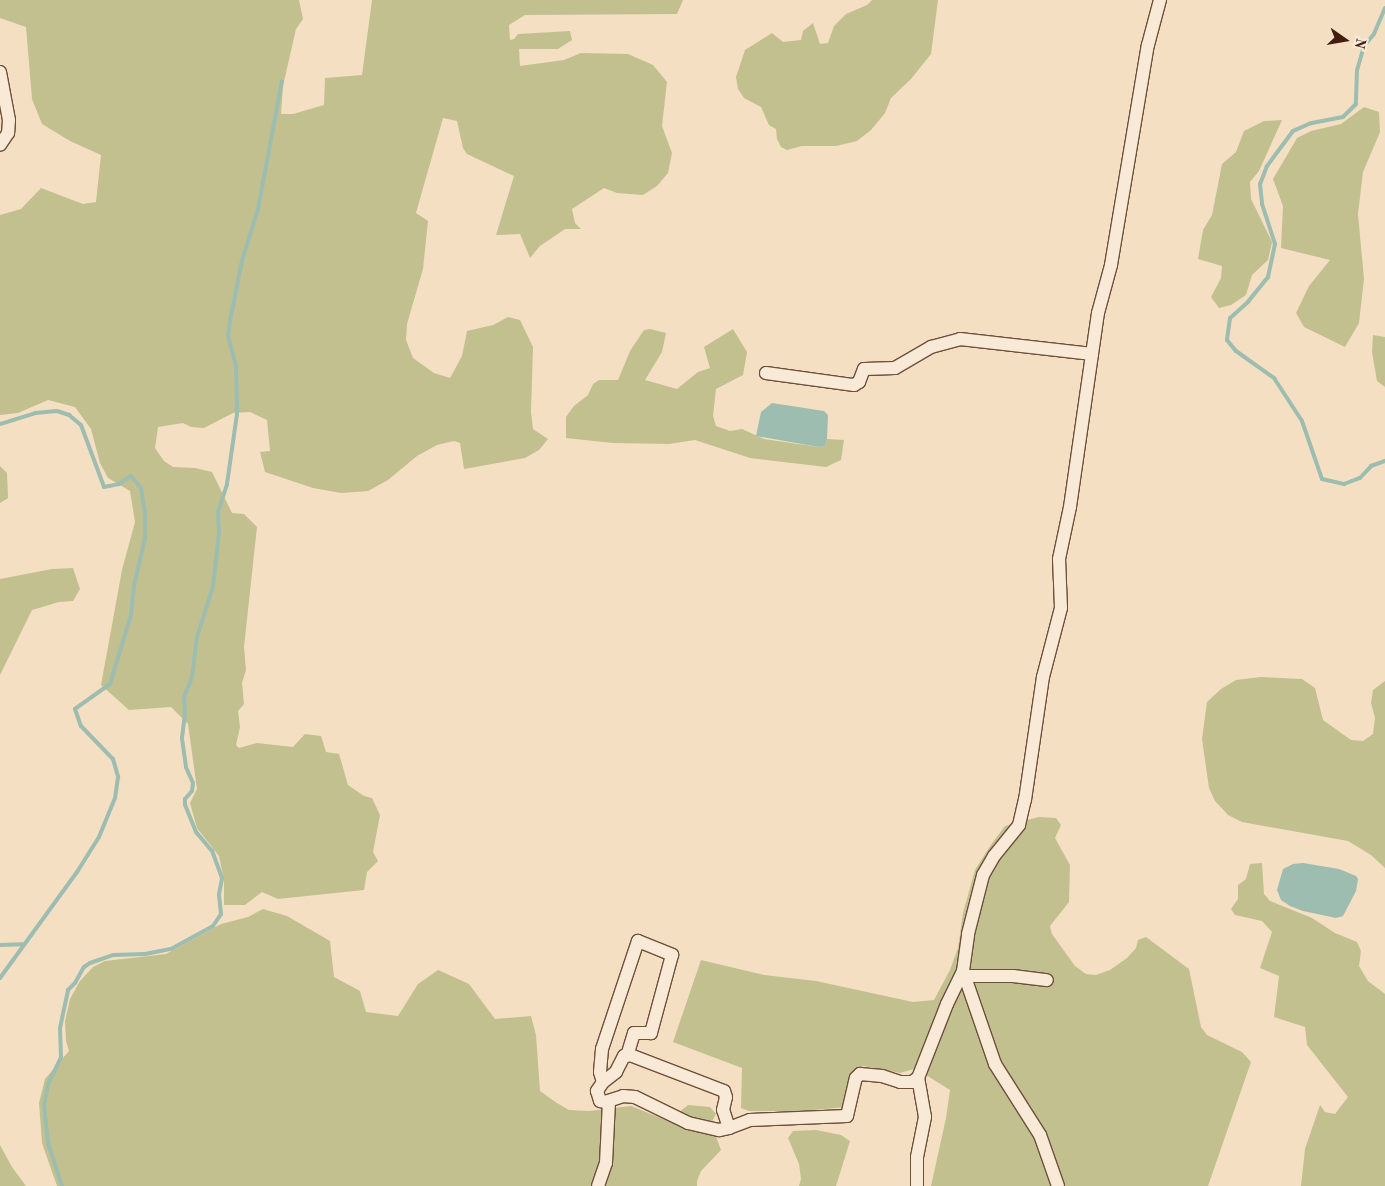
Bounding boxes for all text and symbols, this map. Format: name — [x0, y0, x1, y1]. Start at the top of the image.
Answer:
north arrow — [1320, 15, 1370, 65]
text: N — [1352, 37, 1368, 50]

